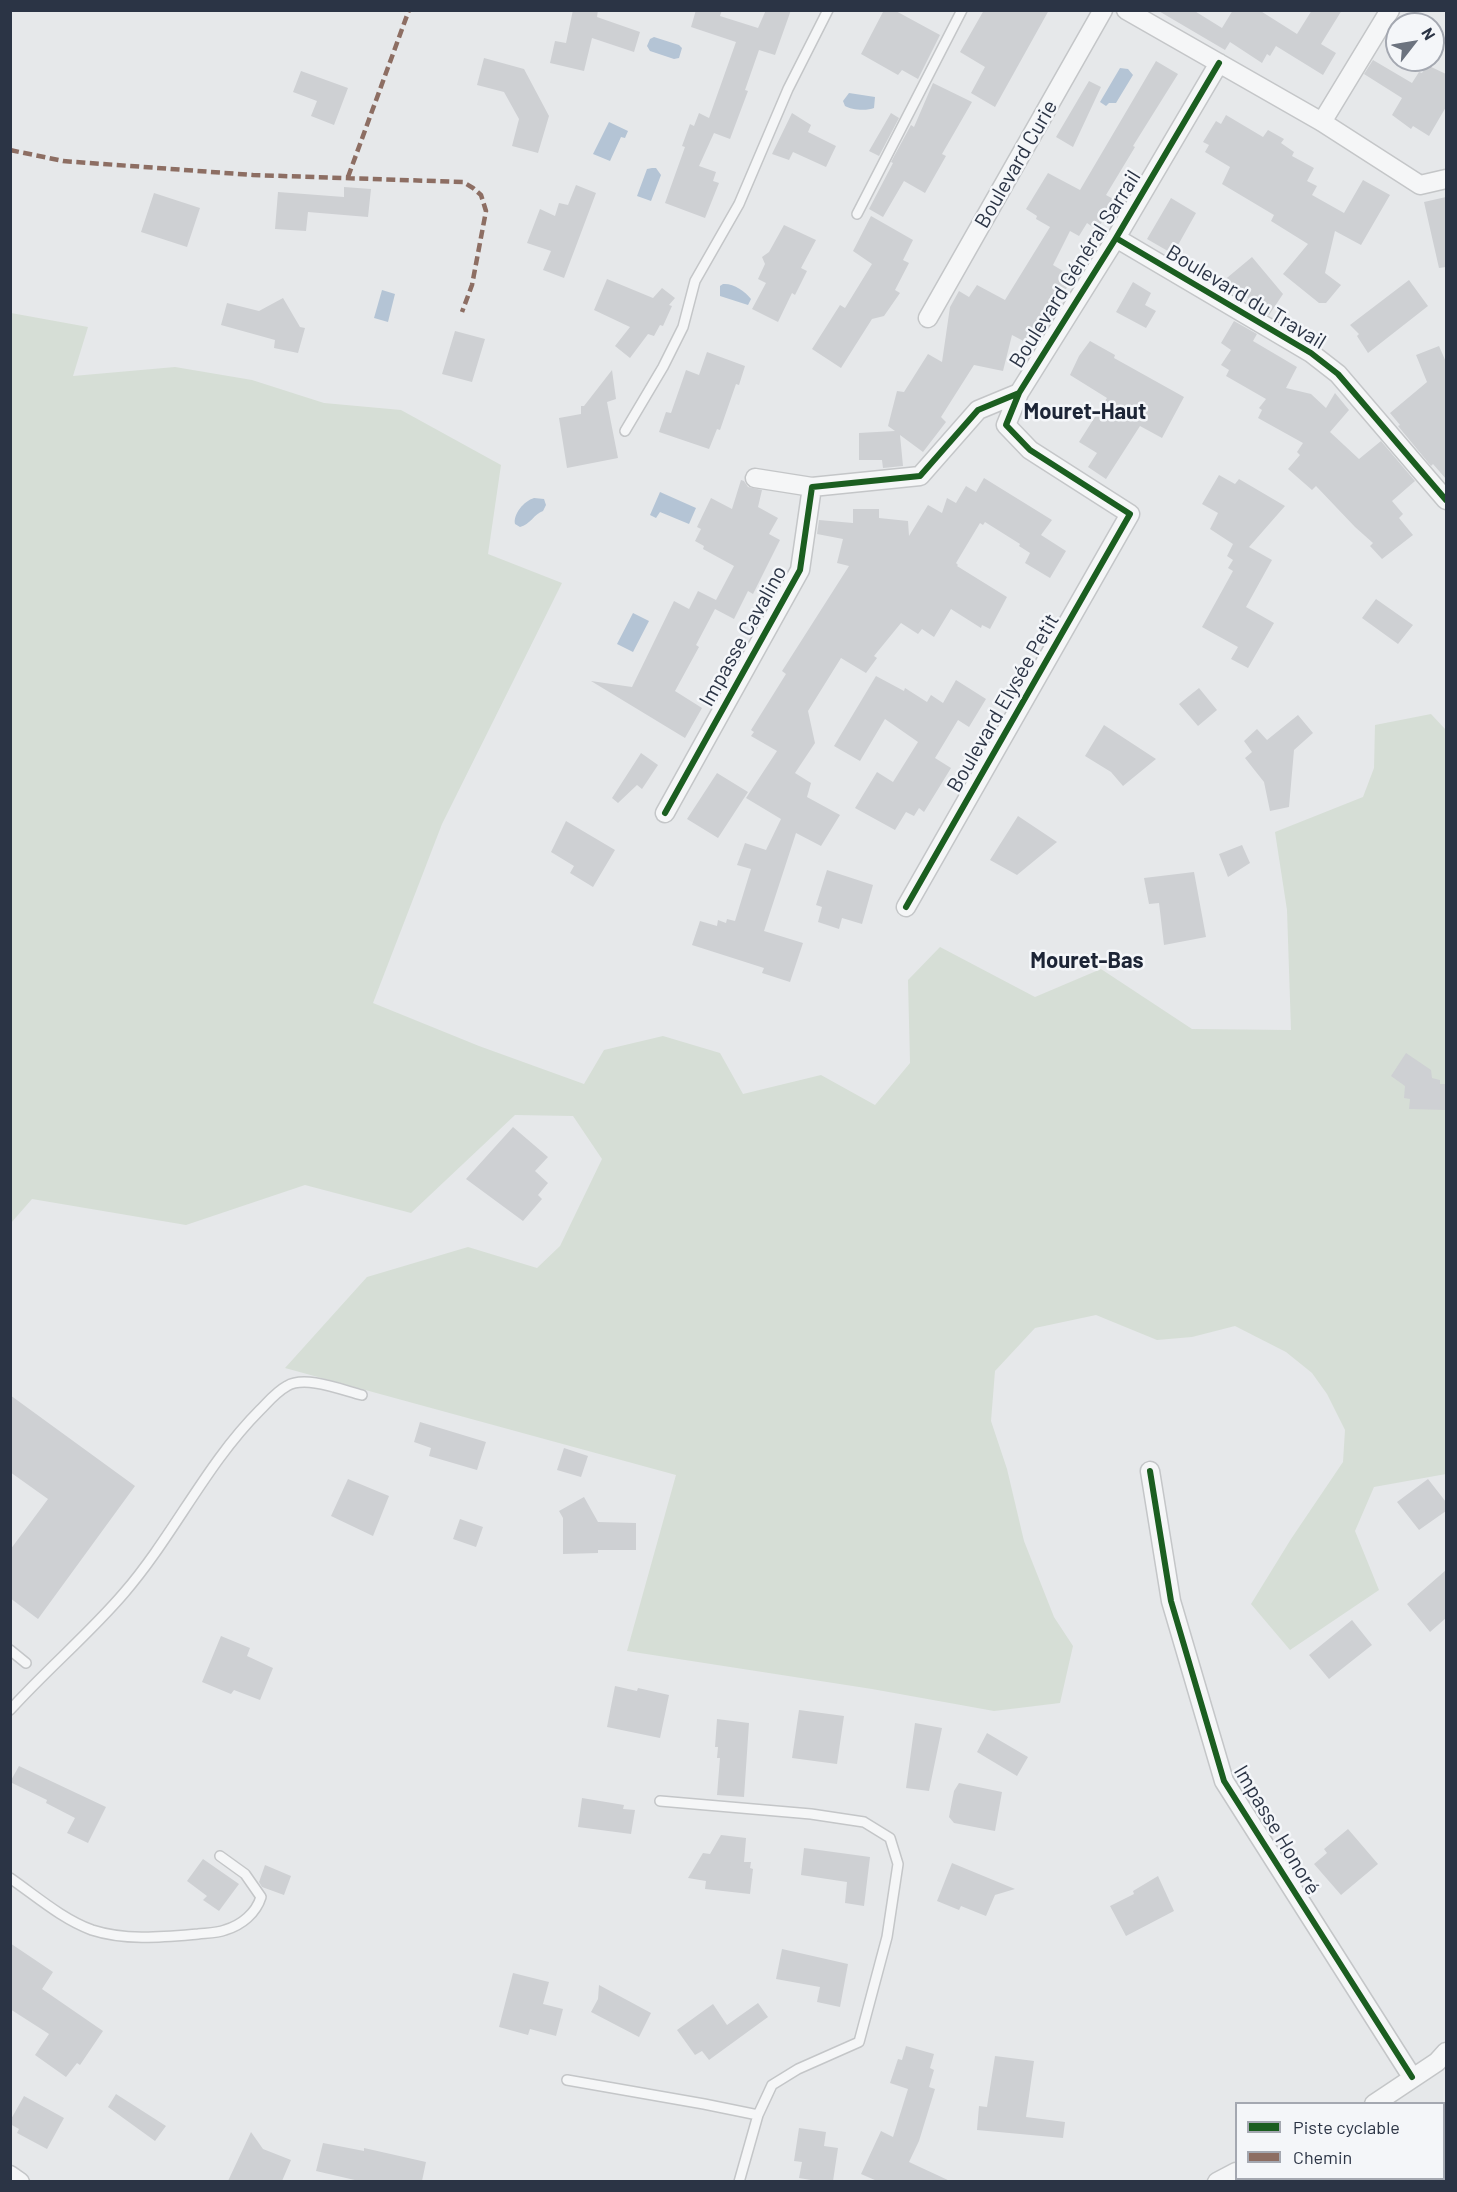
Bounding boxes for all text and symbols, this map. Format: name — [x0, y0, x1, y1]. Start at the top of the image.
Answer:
north arrow — [1385, 12, 1445, 72]
text: N — [1418, 24, 1440, 43]
street label: Boulevard Curie — [969, 96, 1063, 232]
street label: Boulevard Général Sarrail — [1004, 166, 1146, 372]
street label: Boulevard du Travail — [1162, 239, 1330, 355]
district label: Mouret-Haut — [1024, 399, 1146, 425]
street label: Impasse Cavalino — [694, 561, 792, 711]
street label: Boulevard Elysée Petit — [942, 609, 1064, 797]
district label: Mouret-Bas — [1030, 948, 1144, 974]
street label: Impasse Honoré — [1228, 1761, 1326, 1899]
legend — [1235, 2102, 1445, 2180]
text: Piste cyclable — [1293, 2116, 1400, 2138]
text: Chemin — [1293, 2146, 1352, 2168]

